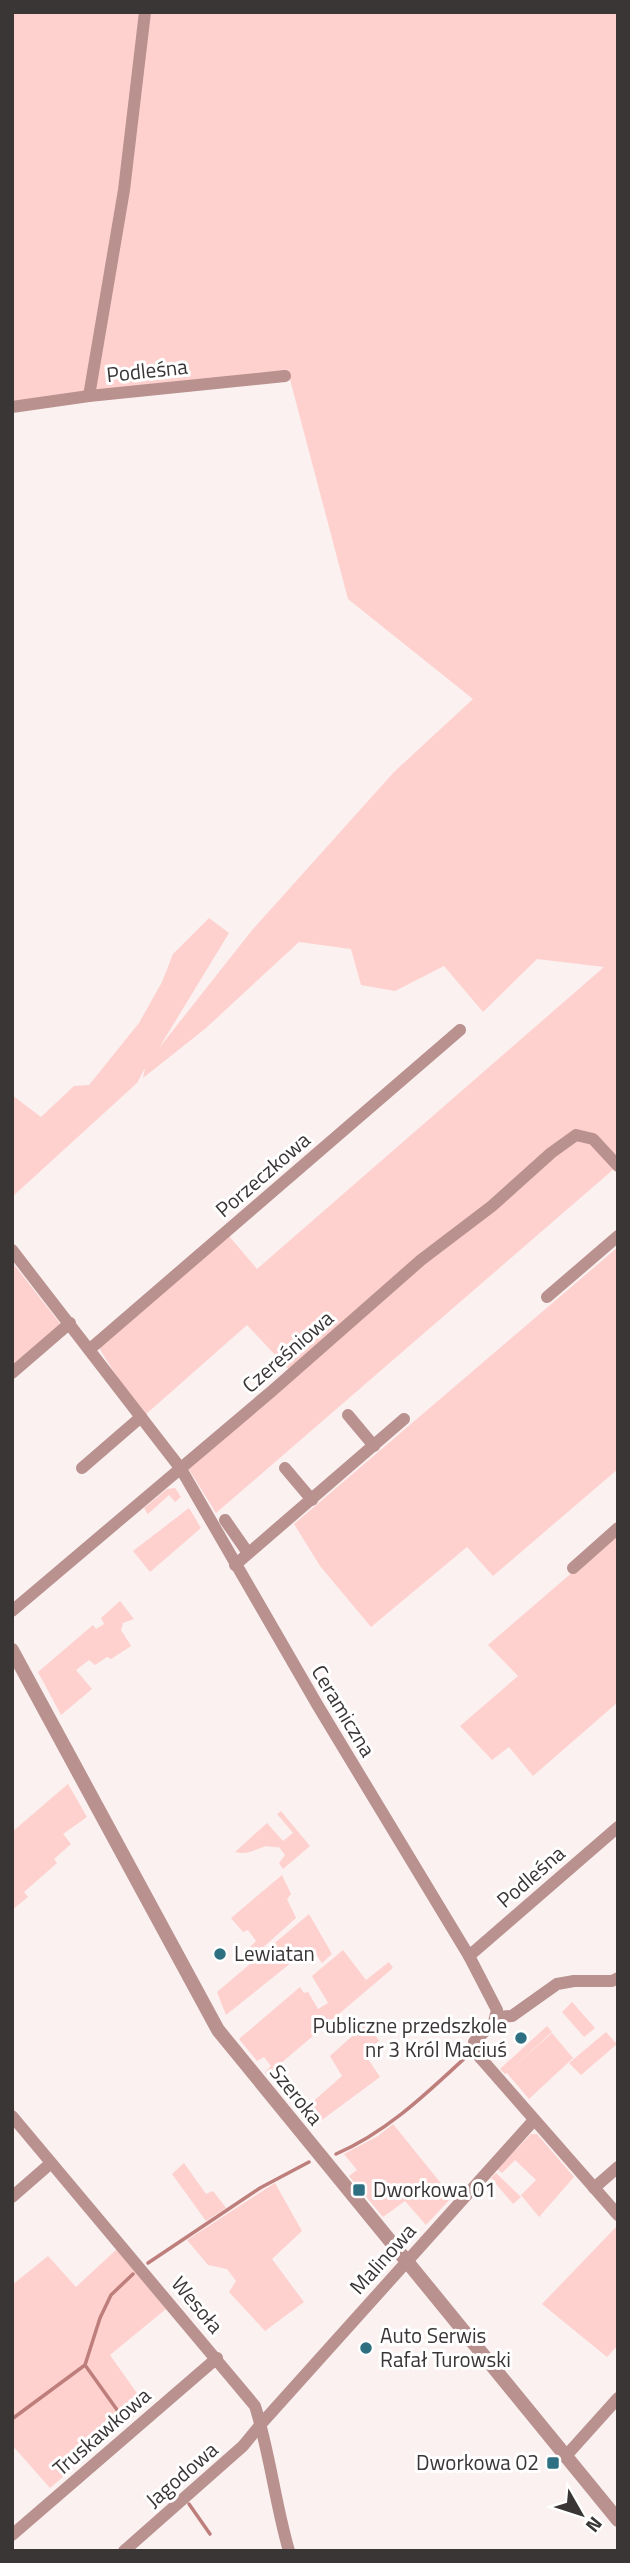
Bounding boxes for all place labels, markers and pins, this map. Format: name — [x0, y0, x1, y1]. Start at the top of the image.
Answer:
place label: Lewiatan — [234, 1937, 315, 1969]
marker: Lewiatan — [212, 1946, 228, 1962]
place label: Publiczne przedszkole nr 3 Król Maciuś — [312, 2009, 507, 2065]
marker: Publiczne przedszkole nr 3 Król Maciuś — [513, 2030, 529, 2046]
place label: Dworkowa 01 — [373, 2173, 496, 2205]
marker: Dworkowa 01 — [351, 2182, 367, 2198]
place label: Auto Serwis Rafał Turowski — [380, 2319, 511, 2375]
marker: Auto Serwis Rafał Turowski — [358, 2340, 374, 2356]
place label: Dworkowa 02 — [416, 2446, 539, 2478]
marker: Dworkowa 02 — [545, 2455, 561, 2471]

